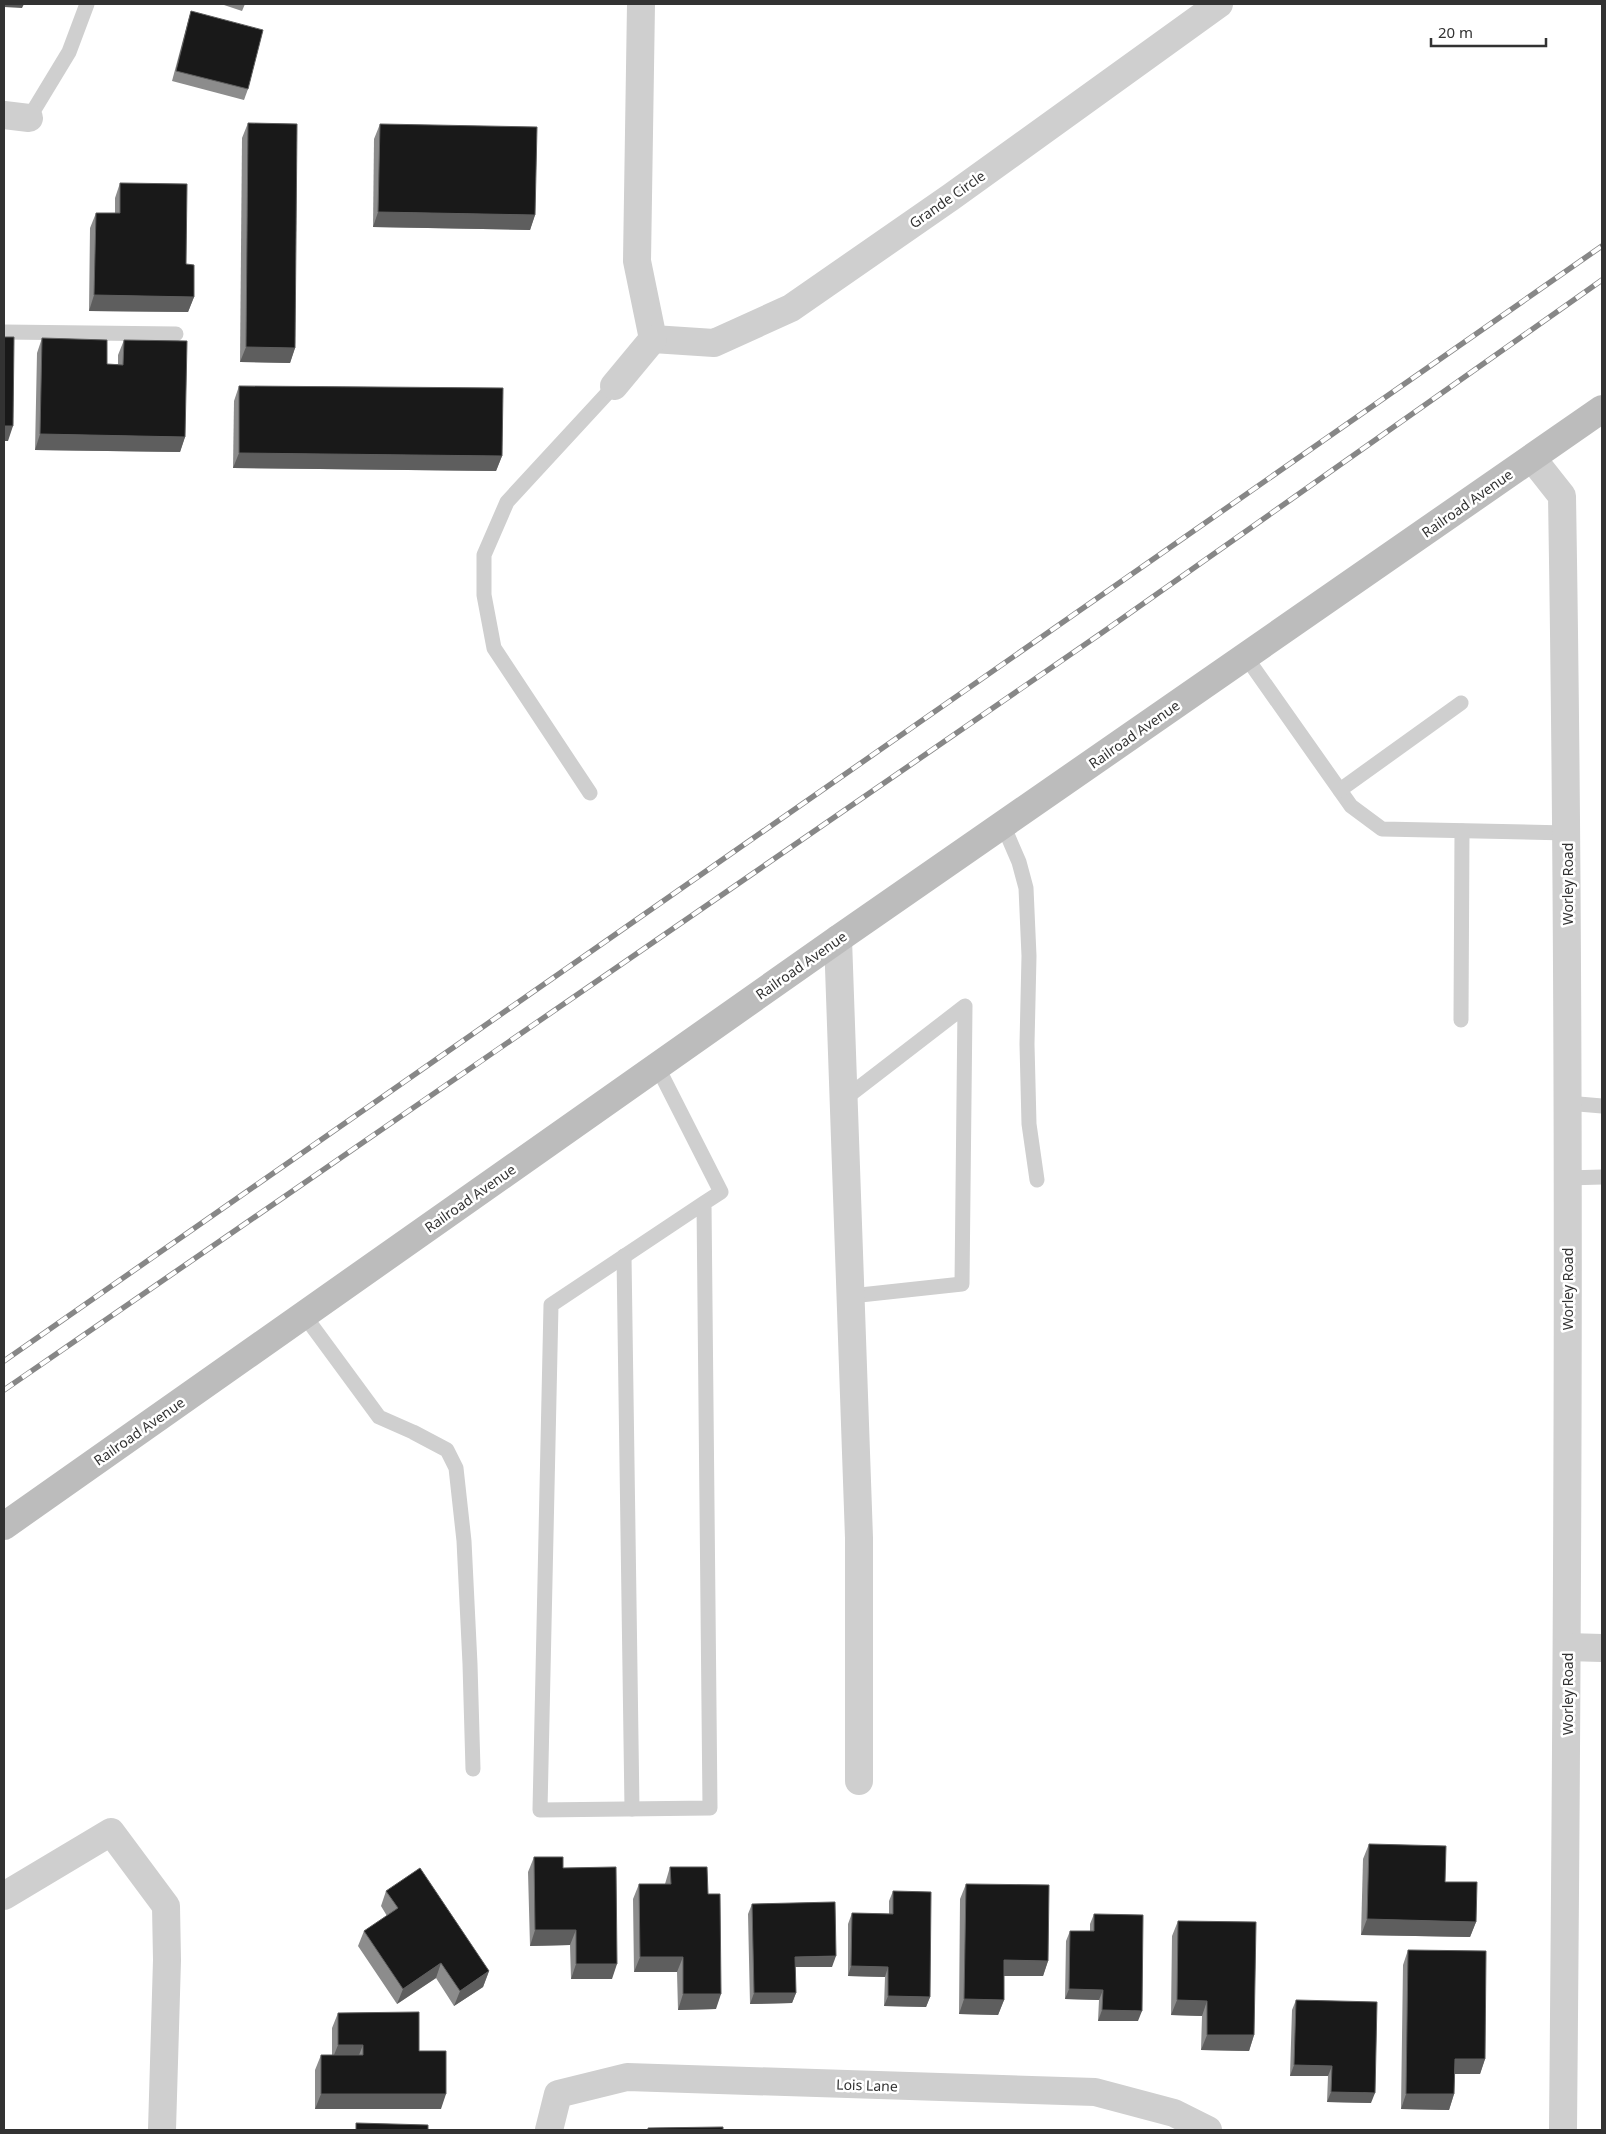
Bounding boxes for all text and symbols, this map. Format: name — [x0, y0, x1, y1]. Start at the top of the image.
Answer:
scale bar — [1431, 15, 1546, 47]
text: 20 m — [1438, 22, 1473, 42]
street label: Grande Circle — [905, 166, 989, 232]
street label: Railroad Avenue — [1418, 464, 1516, 541]
street label: Railroad Avenue — [1085, 695, 1183, 772]
street label: Worley Road — [1558, 843, 1577, 925]
street label: Railroad Avenue — [752, 926, 850, 1003]
street label: Railroad Avenue — [421, 1159, 519, 1236]
street label: Worley Road — [1558, 1248, 1577, 1330]
street label: Railroad Avenue — [90, 1392, 188, 1469]
street label: Worley Road — [1558, 1653, 1577, 1735]
street label: Lois Lane — [836, 2074, 898, 2096]

